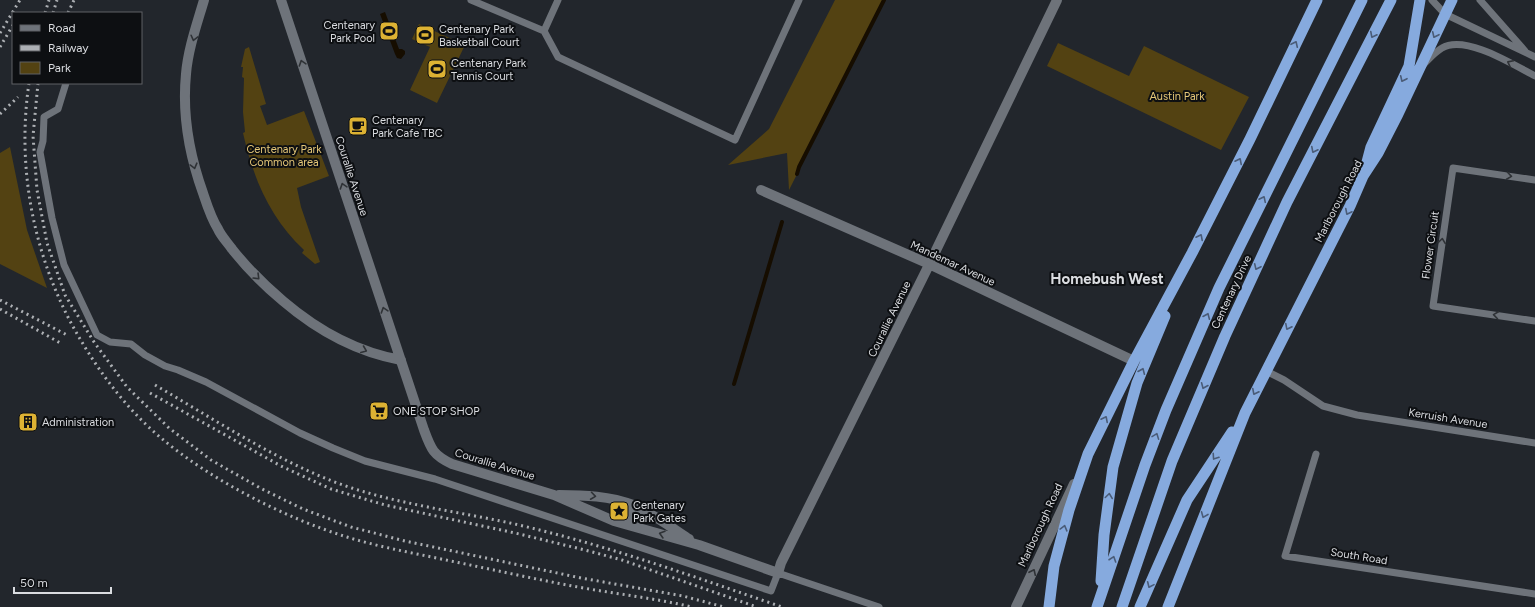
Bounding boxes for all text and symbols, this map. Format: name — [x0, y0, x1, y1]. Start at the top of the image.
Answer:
legend — [12, 12, 142, 84]
place label: Centenary Park Pool — [324, 19, 375, 45]
sports icon: Centenary Park Pool — [378, 20, 400, 42]
text: Road — [48, 21, 76, 35]
place label: Centenary Park Basketball Court — [439, 23, 520, 49]
sports icon: Centenary Park Basketball Court — [414, 24, 436, 46]
one-way arrow — [1370, 30, 1378, 38]
one-way arrow — [1432, 31, 1440, 39]
one-way arrow — [190, 34, 198, 41]
text: Railway — [48, 41, 89, 55]
one-way arrow — [1290, 41, 1298, 48]
place label: Centenary Park Tennis Court — [451, 57, 527, 83]
sports icon: Centenary Park Tennis Court — [426, 58, 448, 80]
one-way arrow — [298, 59, 307, 66]
one-way arrow — [1507, 60, 1514, 68]
text: Park — [48, 61, 71, 75]
one-way arrow — [1400, 74, 1408, 82]
park label: Austin Park — [1149, 90, 1205, 103]
place label: Centenary Park Cafe TBC — [372, 114, 443, 140]
cafe icon: Centenary Park Cafe TBC — [347, 115, 369, 137]
street label: Courallie Avenue — [333, 135, 371, 218]
park label: Centenary Park Common area — [246, 143, 322, 169]
one-way arrow — [1311, 146, 1319, 154]
one-way arrow — [1234, 158, 1242, 165]
street label: Marlborough Road — [1312, 158, 1365, 245]
one-way arrow — [189, 162, 198, 169]
one-way arrow — [1506, 171, 1512, 180]
one-way arrow — [339, 183, 348, 190]
one-way arrow — [1258, 196, 1266, 203]
one-way arrow — [1345, 207, 1352, 215]
street label: Flower Circuit — [1419, 210, 1442, 280]
one-way arrow — [1195, 234, 1203, 241]
street label: Mandemar Avenue — [908, 238, 997, 289]
one-way arrow — [1437, 238, 1446, 244]
street label: Centenary Drive — [1209, 253, 1254, 331]
one-way arrow — [1254, 263, 1262, 271]
district label: Homebush West — [1050, 270, 1164, 288]
one-way arrow — [252, 272, 260, 280]
street label: Courallie Avenue — [865, 279, 914, 359]
one-way arrow — [380, 306, 389, 313]
one-way arrow — [1493, 311, 1499, 320]
one-way arrow — [1202, 313, 1210, 321]
one-way arrow — [1286, 323, 1293, 331]
one-way arrow — [360, 345, 367, 353]
one-way arrow — [1138, 368, 1146, 375]
one-way arrow — [1201, 382, 1209, 389]
one-way arrow — [1252, 388, 1260, 396]
supermarket icon: ONE STOP SHOP — [368, 400, 390, 422]
place label: ONE STOP SHOP — [393, 405, 480, 418]
street label: Kerruish Avenue — [1407, 406, 1488, 431]
building icon: Administration — [17, 411, 39, 433]
one-way arrow — [1100, 415, 1108, 423]
place label: Administration — [42, 416, 114, 429]
one-way arrow — [1152, 432, 1160, 439]
street label: Courallie Avenue — [453, 446, 536, 483]
one-way arrow — [1213, 453, 1220, 460]
street label: Marlborough Road — [1015, 481, 1066, 569]
one-way arrow — [590, 491, 596, 500]
one-way arrow — [1104, 493, 1113, 500]
place label: Centenary Park Gates — [633, 499, 686, 525]
place icon: Centenary Park Gates — [608, 500, 630, 522]
one-way arrow — [1201, 511, 1209, 518]
one-way arrow — [1059, 524, 1068, 531]
one-way arrow — [658, 531, 665, 539]
street label: South Road — [1329, 546, 1388, 567]
one-way arrow — [1108, 555, 1117, 562]
one-way arrow — [1028, 568, 1036, 575]
scale bar — [14, 569, 111, 595]
text: 50 m — [20, 576, 48, 590]
one-way arrow — [1147, 581, 1155, 589]

